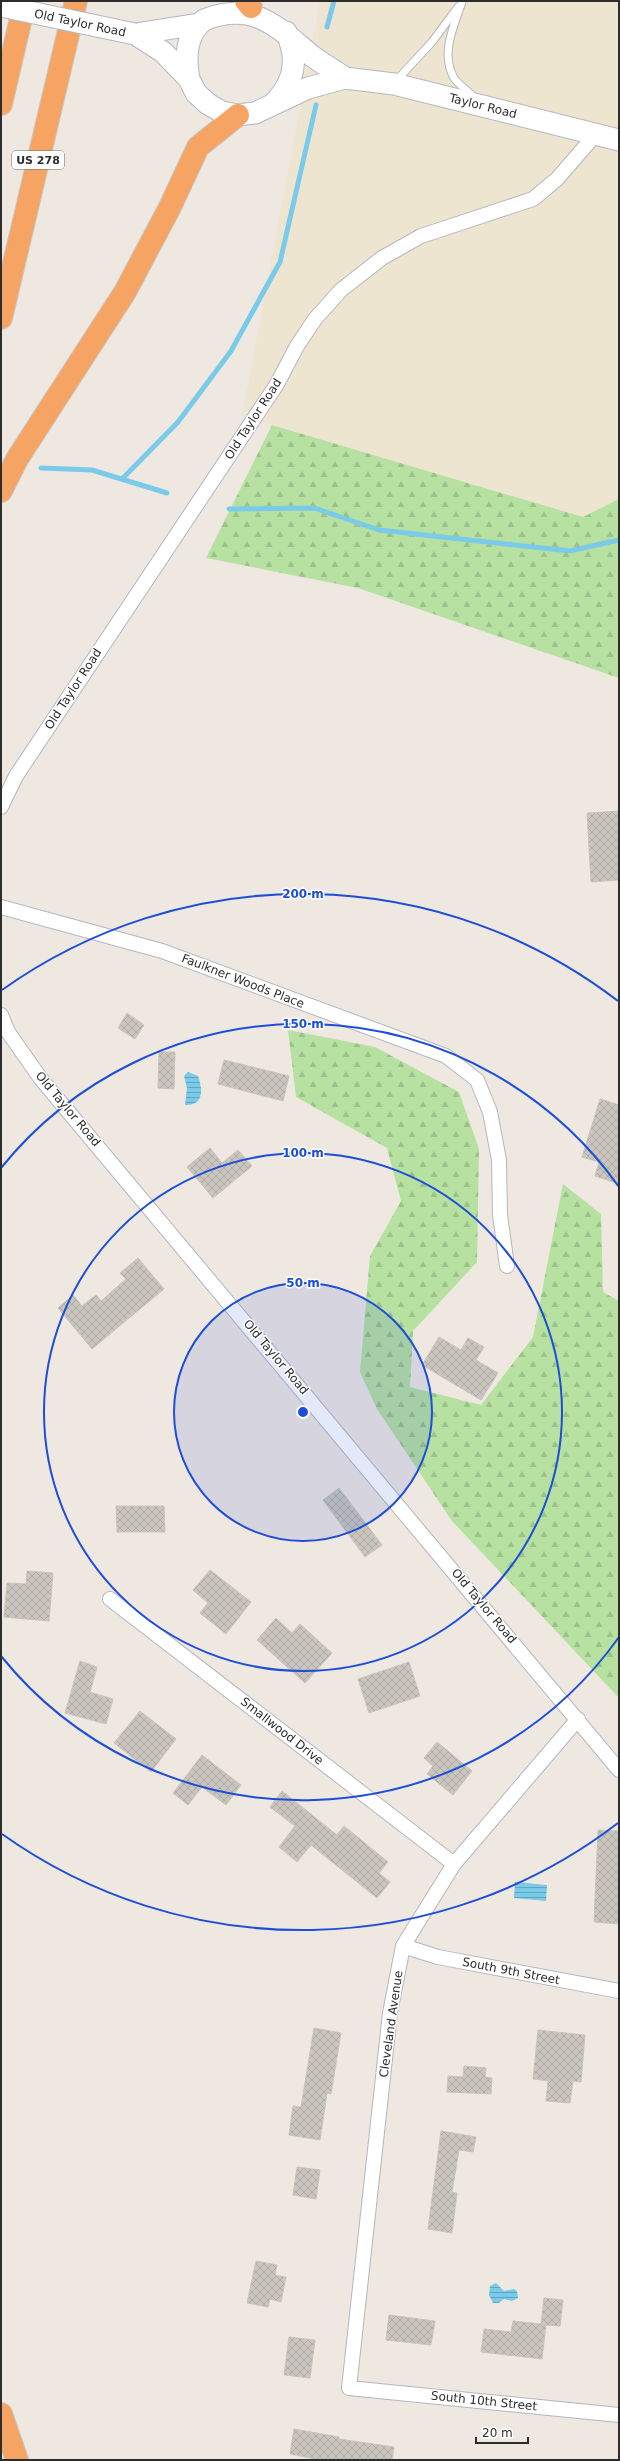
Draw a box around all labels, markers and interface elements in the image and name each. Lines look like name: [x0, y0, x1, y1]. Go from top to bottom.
street label: Old Taylor Road: [33, 6, 127, 40]
street label: Taylor Road: [447, 91, 518, 121]
road number: US 278: [12, 151, 64, 169]
street label: Old Taylor Road: [222, 376, 284, 462]
street label: Old Taylor Road: [42, 646, 104, 732]
text: 200 m: [282, 887, 324, 901]
street label: Faulkner Woods Place: [180, 951, 306, 1011]
text: 150 m: [282, 1017, 324, 1031]
street label: Old Taylor Road: [33, 1069, 103, 1149]
text: 100 m: [282, 1146, 324, 1160]
text: 50 m: [286, 1276, 320, 1290]
street label: Old Taylor Road: [241, 1317, 311, 1397]
centre of rings: [296, 1405, 310, 1419]
street label: Old Taylor Road: [449, 1566, 519, 1646]
street label: Smallwood Drive: [238, 1694, 326, 1768]
street label: South 9th Street: [461, 1955, 561, 1987]
street label: Cleveland Avenue: [377, 1970, 405, 2078]
street label: South 10th Street: [430, 2388, 538, 2414]
scale bar: [476, 2419, 528, 2445]
text: 20 m: [482, 2426, 513, 2440]

